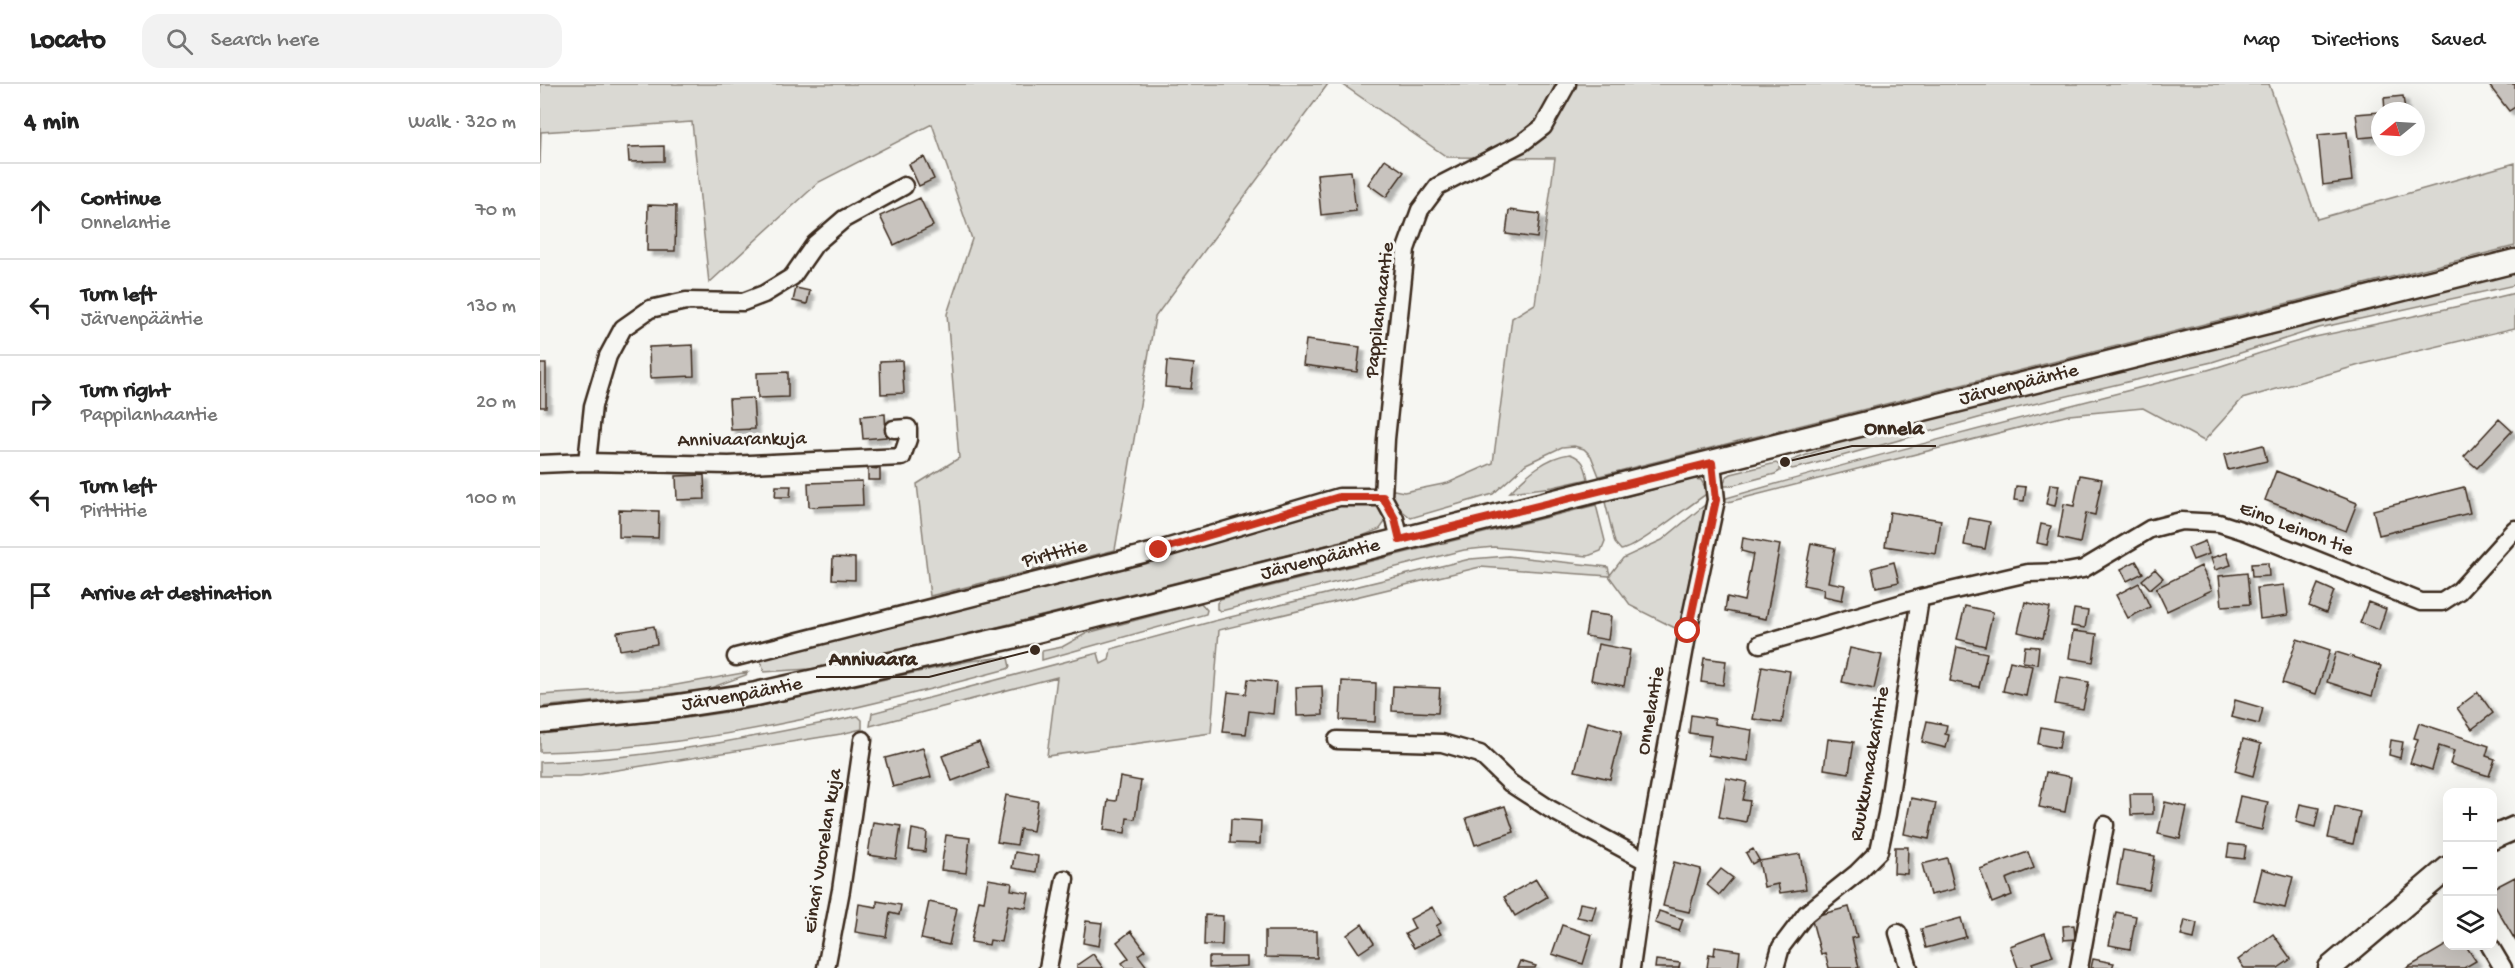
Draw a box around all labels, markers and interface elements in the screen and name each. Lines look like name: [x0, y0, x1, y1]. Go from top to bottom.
search box: [142, 14, 562, 68]
text: Locato: [30, 25, 106, 58]
icon: search: [163, 25, 196, 58]
text: Search here: [211, 28, 319, 54]
text: Map: [2243, 29, 2280, 54]
text: Directions: [2313, 29, 2398, 54]
text: Saved: [2431, 29, 2485, 54]
north arrow: [2371, 102, 2425, 156]
text: 4 min: [24, 108, 79, 139]
text: Walk · 320 m: [408, 112, 516, 135]
text: Continue: [81, 187, 161, 213]
icon: ahead: [24, 195, 57, 228]
text: 70 m: [475, 200, 516, 223]
text: Onnelantie: [81, 213, 170, 236]
street label: Pappilanhaantie: [1361, 240, 1401, 380]
text: Turn left: [81, 283, 155, 309]
icon: left: [24, 291, 57, 324]
text: 130 m: [467, 296, 516, 319]
text: Järvenpääntie: [81, 309, 203, 332]
street label: Järvenpääntie: [1957, 359, 2082, 411]
text: Turn right: [81, 379, 169, 405]
icon: right: [24, 387, 57, 420]
text: 20 m: [476, 392, 516, 415]
text: Pappilanhaantie: [81, 405, 217, 428]
callout: Onnela: [1852, 407, 1936, 446]
text: Onnela: [1864, 418, 1925, 443]
street label: Annivaarankuja: [677, 428, 808, 454]
text: Turn left: [81, 475, 155, 501]
icon: left: [24, 483, 57, 516]
text: 100 m: [466, 488, 516, 511]
street label: Eino Leinon tie: [2236, 498, 2357, 563]
text: Pirttitie: [81, 501, 147, 524]
street label: Järvenpääntie: [1259, 534, 1383, 586]
street label: Pirttitie: [1019, 536, 1090, 574]
route end: [1145, 536, 1171, 562]
icon: arrive: [24, 579, 57, 612]
text: Arrive at destination: [81, 582, 271, 608]
route start: [1674, 617, 1700, 643]
callout: Annivaara: [816, 638, 929, 677]
text: Annivaara: [828, 649, 919, 674]
street label: Onnelantie: [1633, 664, 1671, 757]
street label: Järvenpääntie: [680, 672, 805, 717]
street label: Ruukkumaakarintie: [1846, 684, 1896, 843]
street label: Einari Vuorelan kuja: [800, 766, 849, 935]
map controls: [2443, 788, 2497, 950]
button: +: [2443, 788, 2497, 842]
button: −: [2443, 842, 2497, 896]
button: layers: [2443, 896, 2497, 950]

